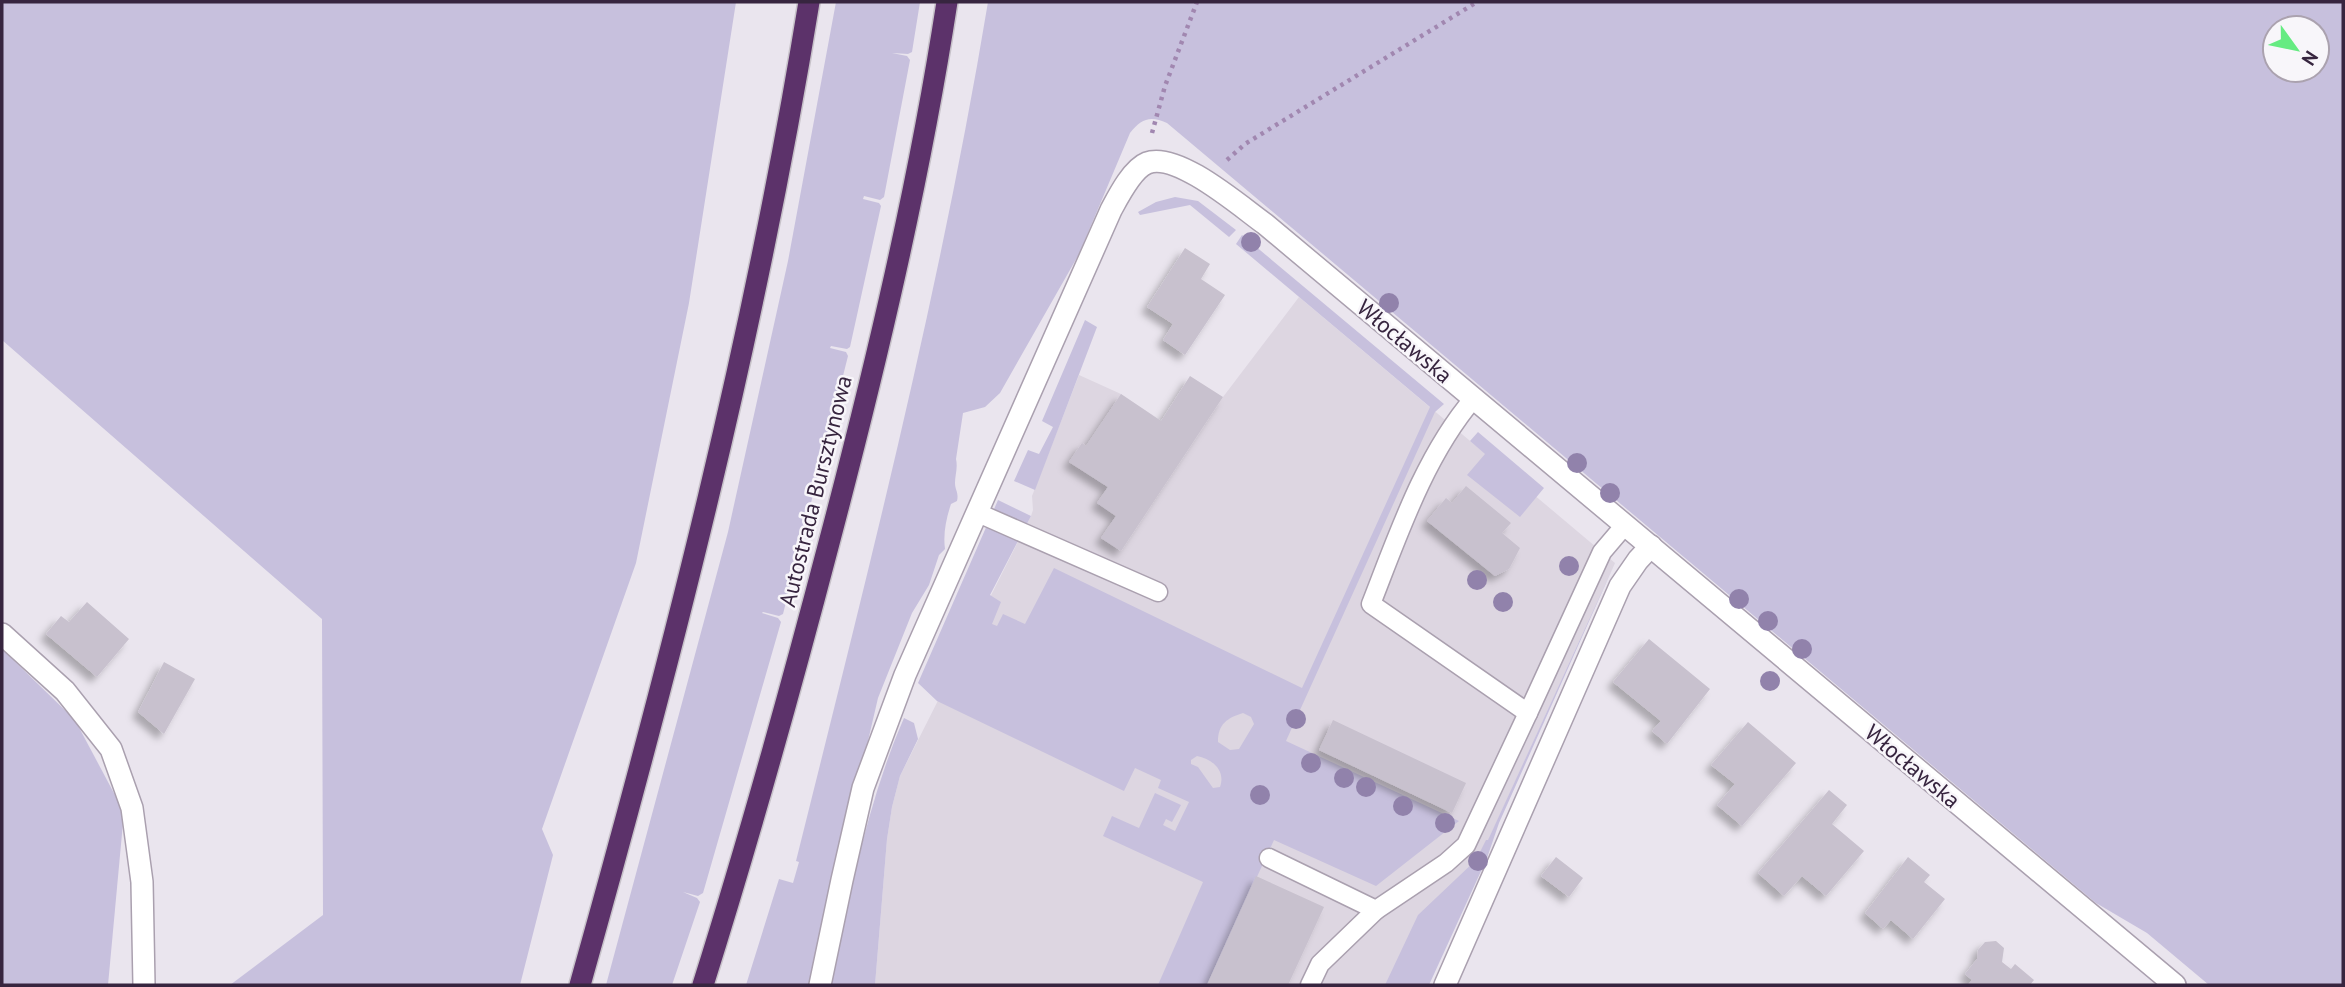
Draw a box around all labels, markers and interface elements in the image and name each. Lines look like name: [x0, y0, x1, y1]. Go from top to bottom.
north arrow: [2261, 14, 2331, 84]
text: N: [2297, 46, 2324, 70]
street label: Włocławska: [1351, 293, 1459, 389]
street label: Autostrada Bursztynowa: [772, 372, 858, 610]
street label: Włocławska: [1859, 718, 1967, 814]

